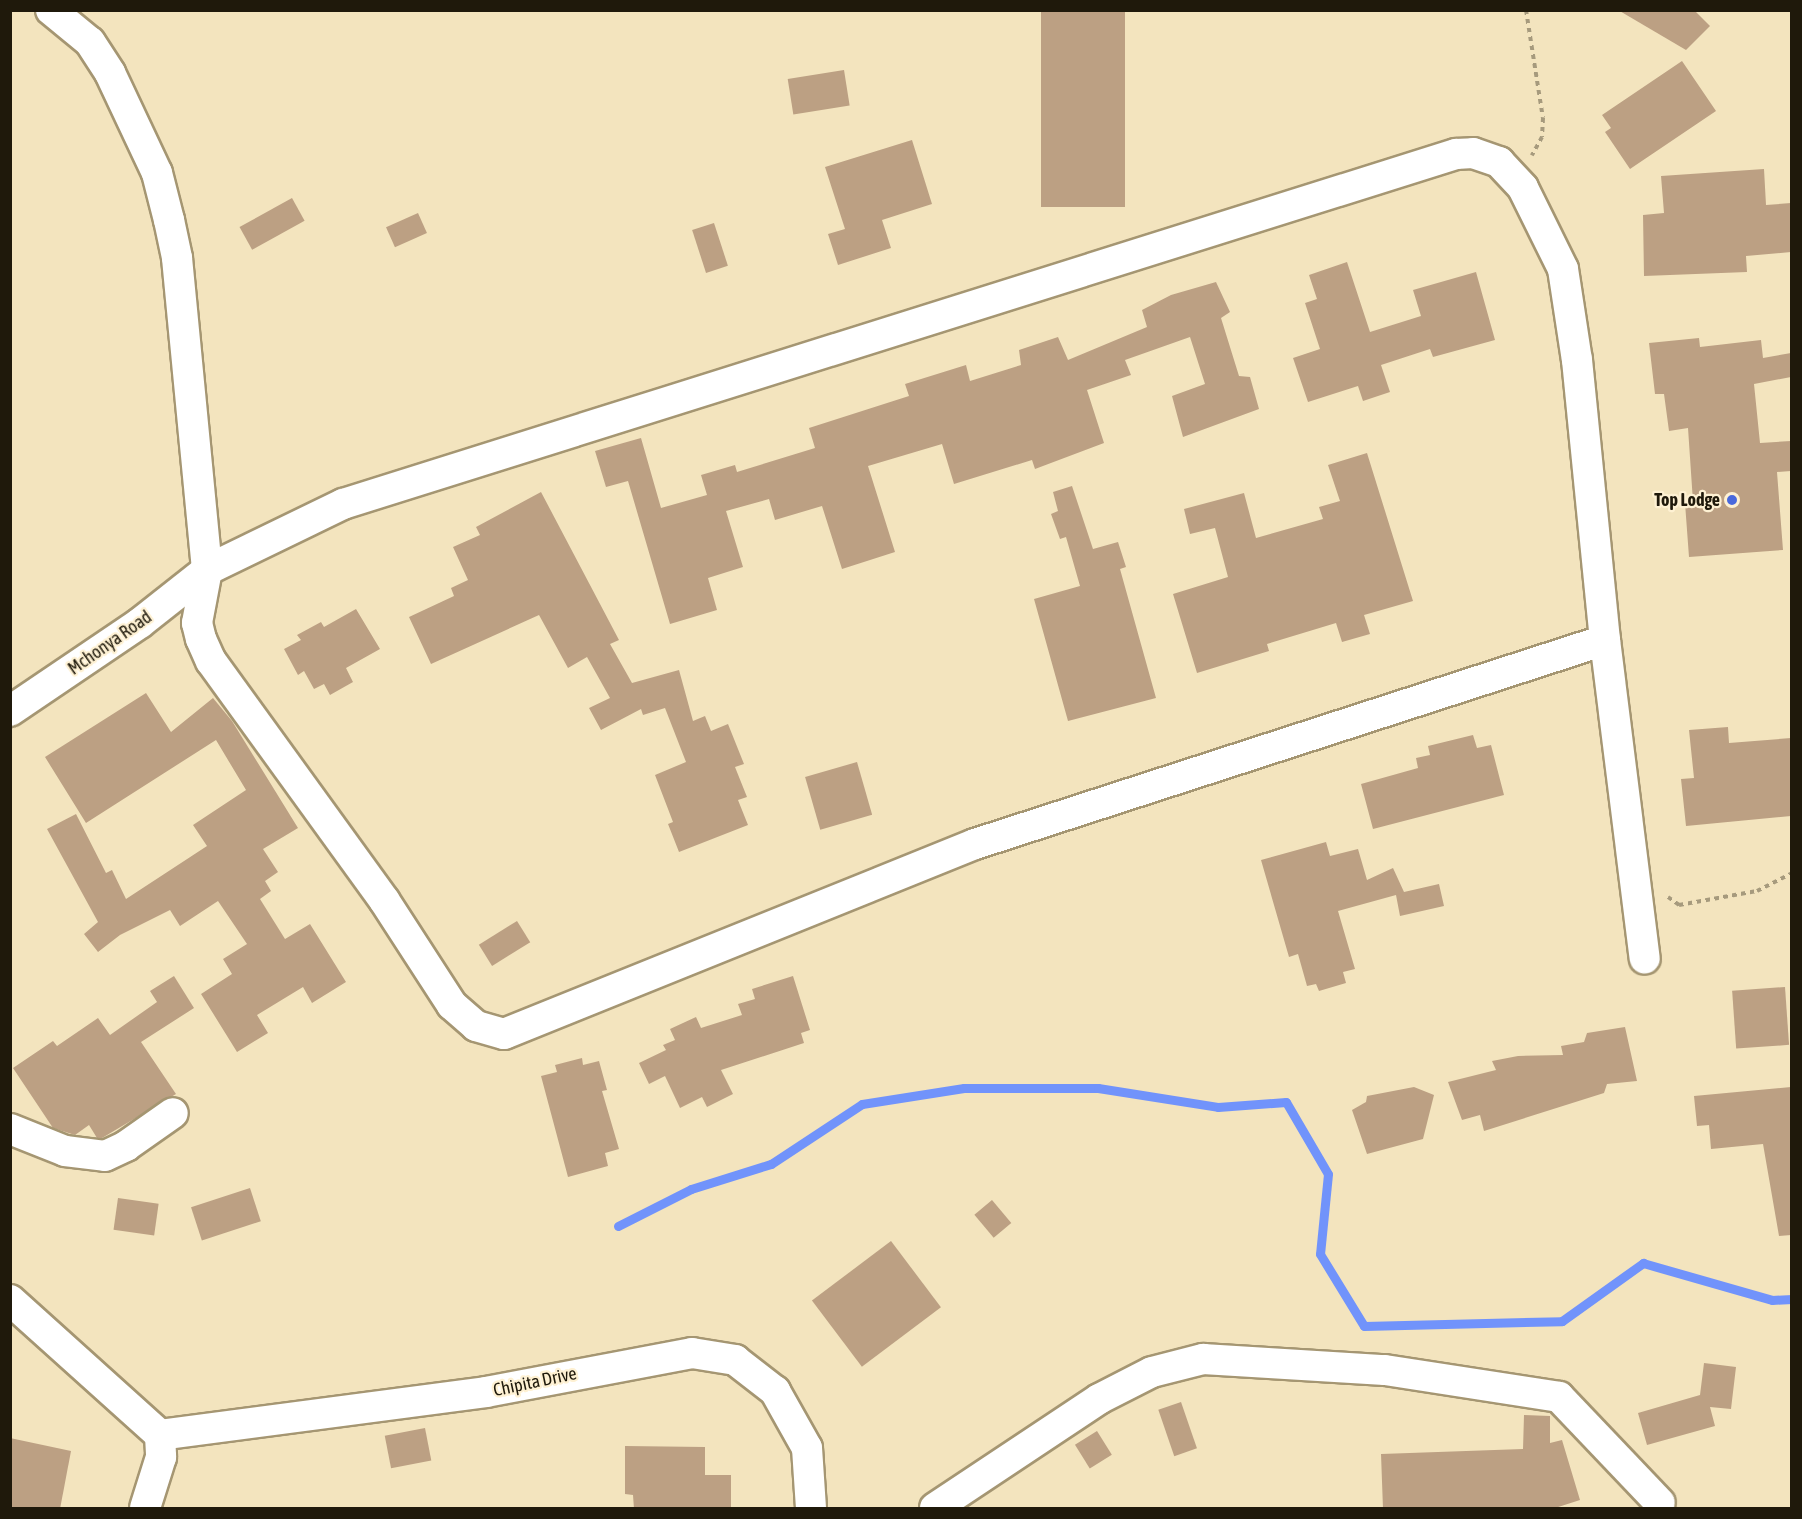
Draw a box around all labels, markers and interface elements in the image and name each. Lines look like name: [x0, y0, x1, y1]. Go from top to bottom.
place label: Top Lodge: [1654, 489, 1720, 511]
marker: Top Lodge: [1725, 493, 1739, 507]
street label: Mchonya Road: [64, 606, 156, 680]
street label: Chipita Drive: [491, 1363, 579, 1401]

